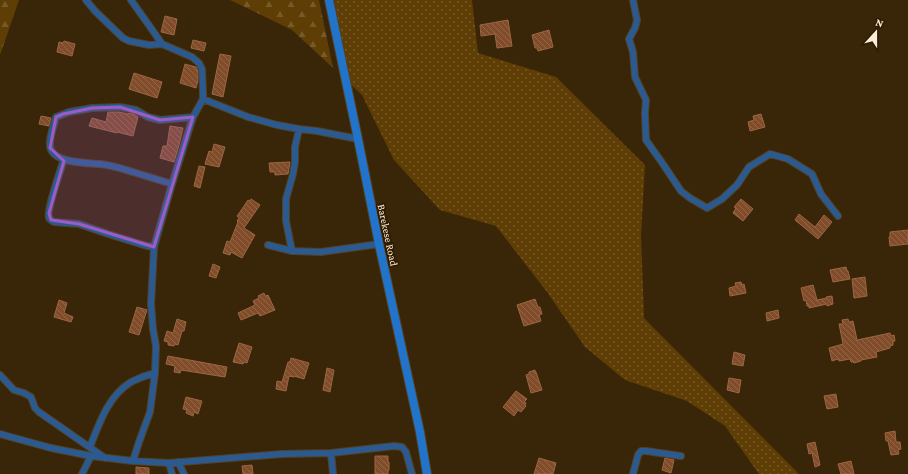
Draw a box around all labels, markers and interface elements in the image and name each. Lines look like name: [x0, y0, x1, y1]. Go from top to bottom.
north arrow: [856, 12, 896, 52]
text: N: [874, 16, 886, 30]
street label: Barekese Road: [376, 203, 400, 267]

